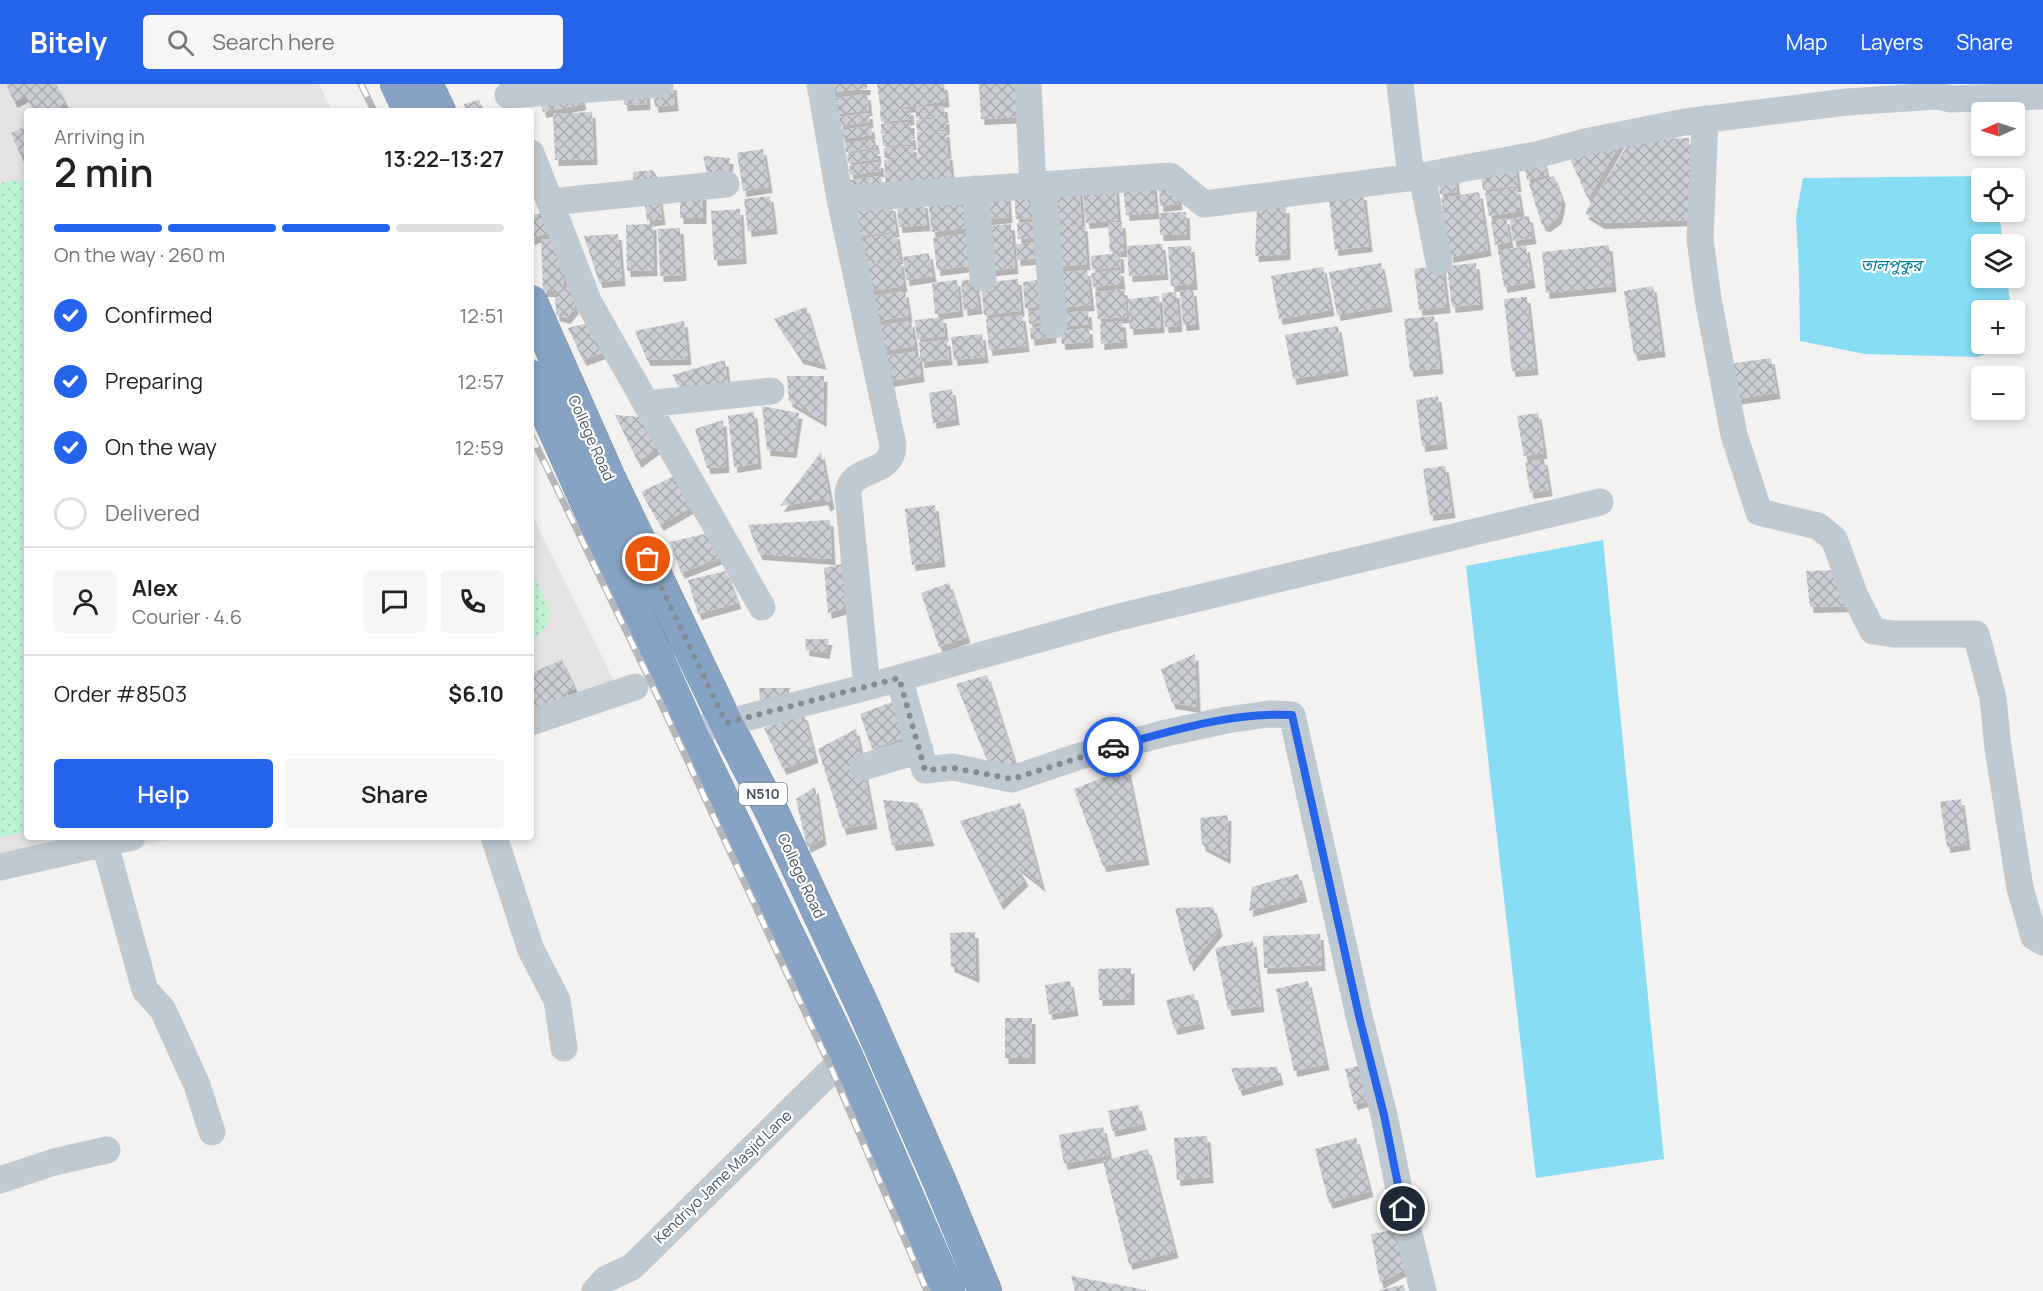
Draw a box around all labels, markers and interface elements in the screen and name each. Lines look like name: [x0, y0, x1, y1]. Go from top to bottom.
search box: [143, 15, 563, 69]
text: Bitely: [30, 23, 107, 61]
icon: search: [164, 26, 197, 59]
text: Search here: [212, 27, 335, 57]
text: Map: [1786, 28, 1827, 56]
text: Layers: [1860, 28, 1923, 56]
text: Share: [1956, 28, 2013, 56]
north arrow: [1971, 102, 2025, 156]
map controls: [1971, 102, 2025, 420]
text: Arriving in: [54, 123, 145, 150]
text: 13:22–13:27: [384, 144, 504, 174]
text: 2 min: [54, 145, 153, 199]
button: locate: [1971, 168, 2025, 222]
button: layers: [1971, 234, 2025, 288]
text: On the way · 260 m: [54, 241, 225, 268]
water label: তালপুকুর: [1860, 254, 1925, 276]
icon: check: [54, 299, 87, 332]
text: Confirmed: [105, 300, 213, 330]
button: +: [1971, 300, 2025, 354]
text: 12:51: [459, 302, 504, 329]
icon: check: [54, 365, 87, 398]
text: Preparing: [105, 366, 203, 396]
button: −: [1971, 366, 2025, 420]
text: 12:57: [457, 368, 504, 395]
street label: College Road: [563, 392, 620, 484]
icon: check: [54, 431, 87, 464]
text: On the way: [105, 432, 217, 462]
text: 12:59: [455, 434, 504, 461]
text: Delivered: [105, 498, 200, 528]
pin: [622, 533, 673, 584]
icon: bag: [631, 542, 664, 575]
button: person: [54, 570, 117, 633]
button: chat: [363, 570, 426, 633]
button: phone: [441, 570, 504, 633]
text: Alex: [132, 573, 178, 603]
text: Courier · 4.6: [132, 603, 242, 630]
text: Order #8503: [54, 679, 187, 709]
text: $6.10: [448, 679, 504, 709]
courier: [1083, 717, 1143, 777]
icon: car: [1097, 731, 1130, 764]
button: Help: [54, 759, 273, 828]
button: Share: [285, 759, 504, 828]
road number: N510: [739, 783, 787, 805]
street label: College Road: [773, 830, 830, 922]
street label: Kendriyo Jame Masjid Lane: [649, 1105, 796, 1248]
pin: [1377, 1183, 1428, 1234]
icon: home: [1386, 1192, 1419, 1225]

